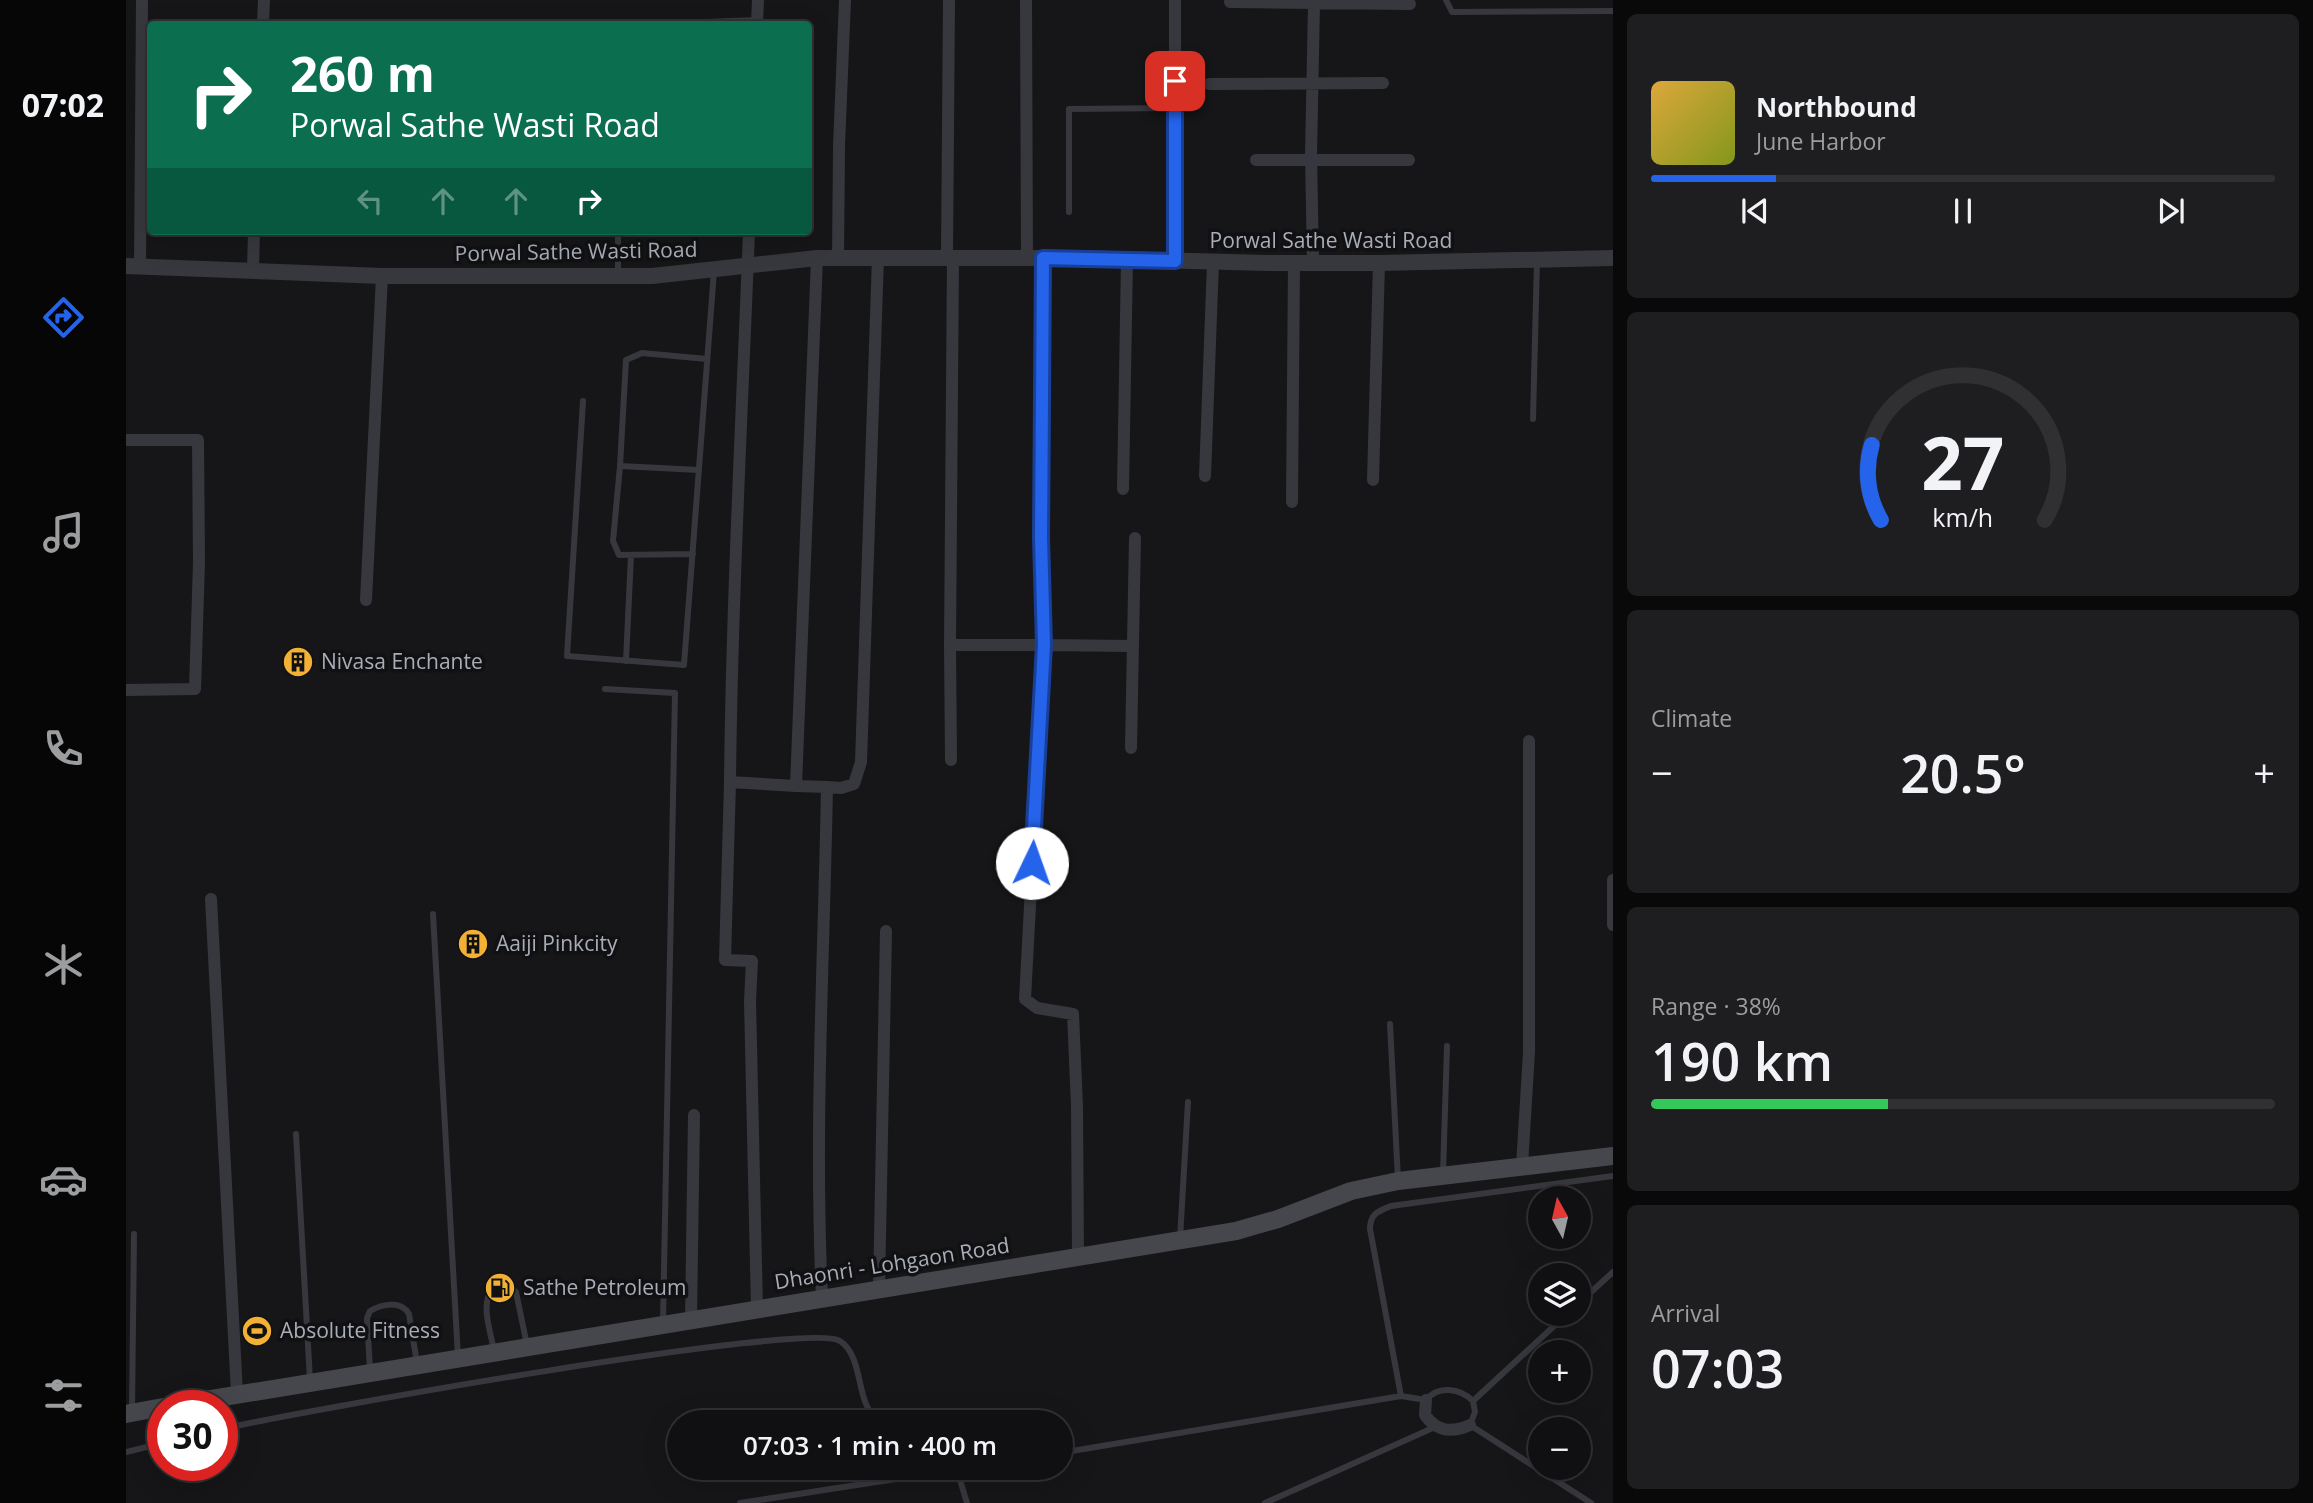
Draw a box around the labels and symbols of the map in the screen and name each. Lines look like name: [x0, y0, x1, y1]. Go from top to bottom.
pin: [1145, 51, 1205, 111]
street label: Porwal Sathe Wasti Road: [1210, 226, 1452, 254]
street label: Porwal Sathe Wasti Road: [454, 235, 698, 267]
building icon: Nivasa Enchante: [281, 645, 315, 679]
place label: Nivasa Enchante: [321, 647, 483, 675]
position arrow: [995, 826, 1069, 900]
building icon: Aaiji Pinkcity: [456, 927, 490, 961]
place label: Aaiji Pinkcity: [496, 929, 618, 957]
north arrow: [1528, 1186, 1591, 1250]
street label: Dhaonri - Lohgaon Road: [772, 1231, 1011, 1295]
fuel station icon: Sathe Petroleum: [483, 1271, 517, 1305]
place label: Sathe Petroleum: [523, 1273, 686, 1301]
sports icon: Absolute Fitness: [240, 1314, 274, 1348]
place label: Absolute Fitness: [280, 1316, 440, 1344]
speed limit sign: 30: [147, 1390, 238, 1481]

